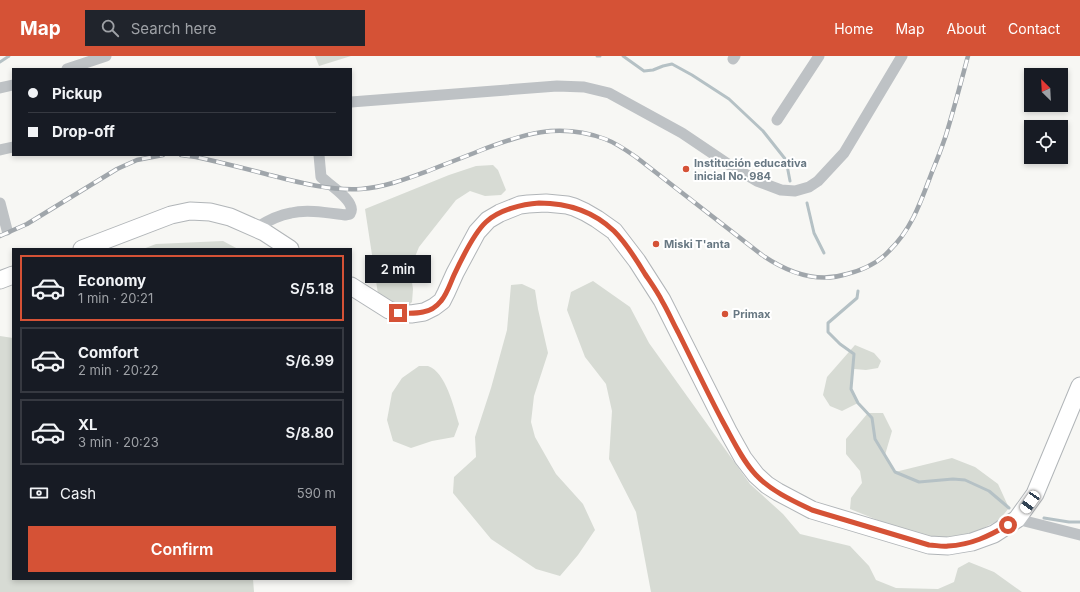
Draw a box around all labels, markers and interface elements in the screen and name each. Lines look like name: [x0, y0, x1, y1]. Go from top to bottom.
search box: [85, 10, 365, 46]
text: Map: [20, 17, 61, 40]
icon: search: [99, 17, 121, 39]
text: Search here: [131, 19, 216, 38]
text: Home: [834, 20, 873, 37]
text: Map: [895, 20, 925, 37]
text: About: [947, 20, 986, 37]
text: Contact: [1008, 20, 1060, 37]
north arrow: [1024, 68, 1068, 112]
map controls: [1024, 68, 1068, 164]
text: Pickup: [52, 84, 102, 103]
button: locate: [1024, 120, 1068, 164]
text: Drop-off: [52, 122, 115, 141]
place label: Institución educativa inicial No. 984: [694, 156, 807, 183]
marker: Institución educativa inicial No. 984: [681, 164, 691, 174]
place label: Miski T'anta: [664, 237, 730, 251]
marker: Miski T'anta: [651, 239, 661, 249]
callout: 2 min: [365, 255, 431, 283]
text: 2 min: [381, 261, 415, 277]
icon: car: [30, 270, 66, 306]
text: Economy: [78, 271, 146, 290]
text: S/5.18: [290, 279, 334, 298]
text: 1 min · 20:21: [78, 290, 153, 306]
route end: [389, 304, 407, 322]
place label: Primax: [733, 307, 771, 321]
marker: Primax: [720, 309, 730, 319]
icon: car: [30, 342, 66, 378]
text: Comfort: [78, 343, 139, 362]
text: S/6.99: [286, 351, 334, 370]
text: 2 min · 20:22: [78, 362, 159, 378]
icon: car: [30, 414, 66, 450]
text: XL: [78, 415, 98, 434]
text: S/8.80: [285, 423, 334, 442]
text: 3 min · 20:23: [78, 434, 159, 450]
icon: cash: [28, 482, 50, 504]
text: Cash: [60, 484, 96, 503]
text: 590 m: [297, 485, 336, 501]
car: [1018, 489, 1042, 515]
route start: [999, 516, 1017, 534]
button: Confirm: [28, 526, 336, 572]

